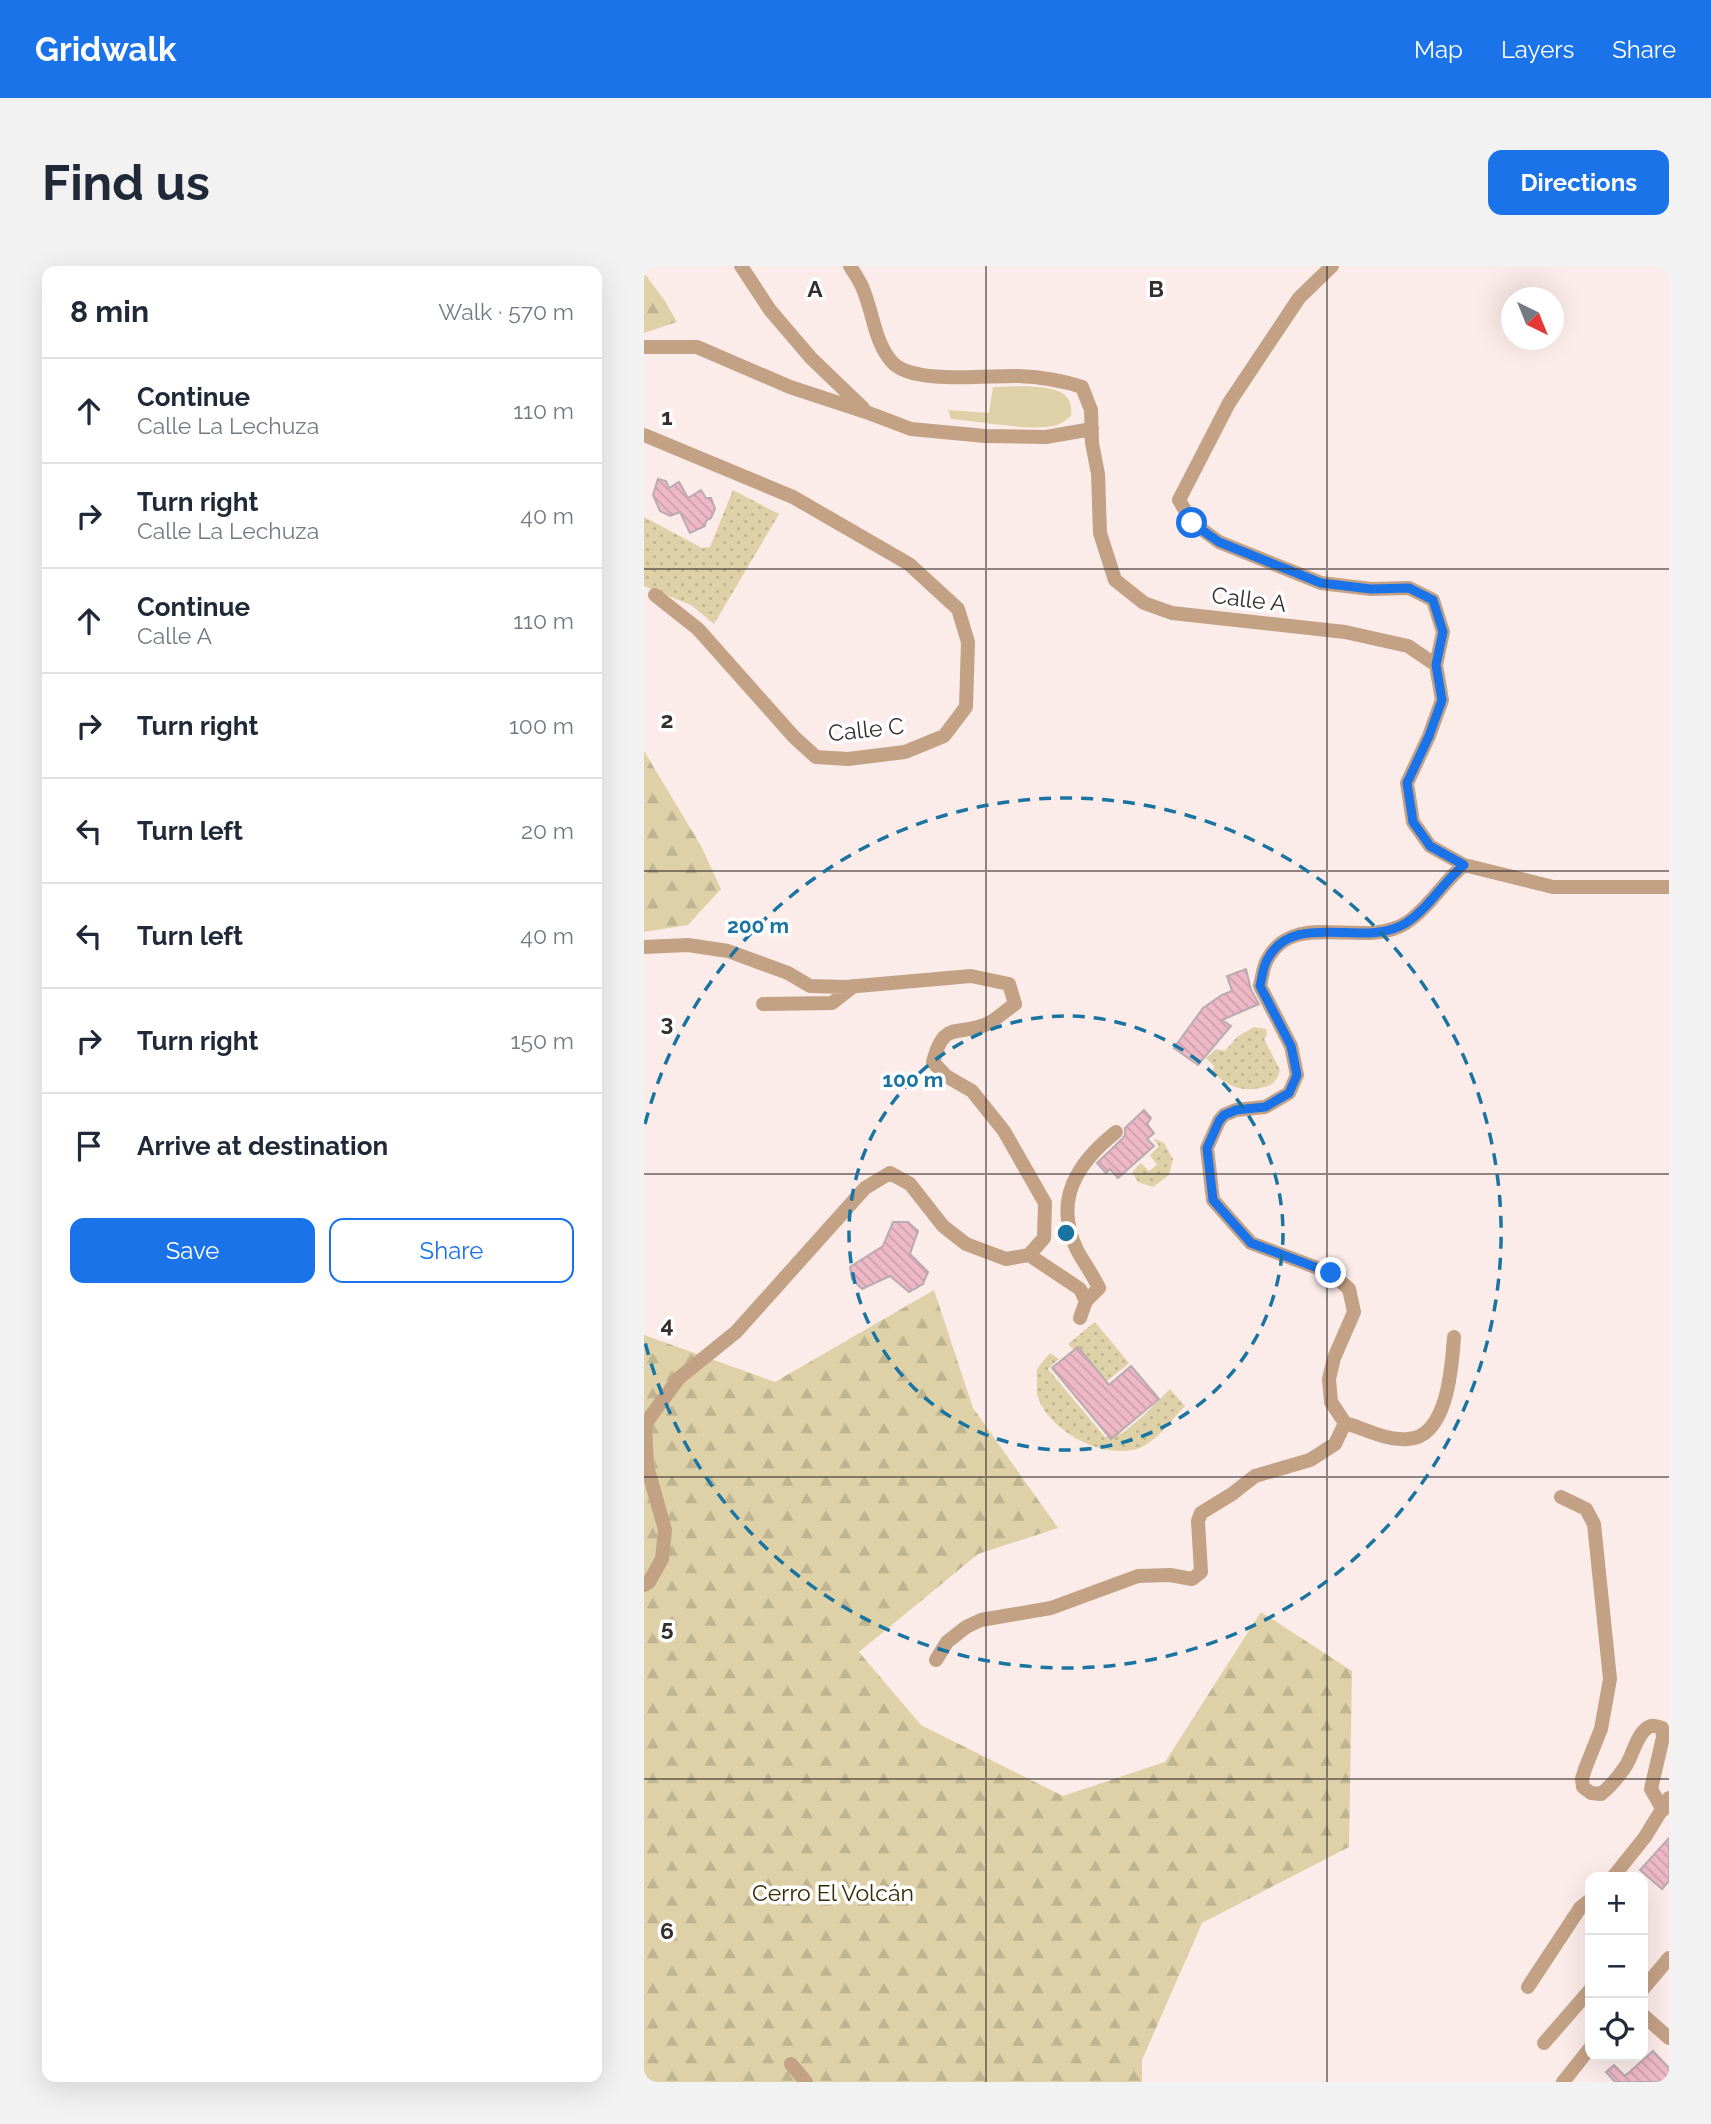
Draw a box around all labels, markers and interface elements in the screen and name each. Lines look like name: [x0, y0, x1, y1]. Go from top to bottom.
text: Gridwalk: [35, 30, 176, 69]
text: Map: [1414, 35, 1463, 64]
text: Layers: [1501, 35, 1574, 64]
text: Share: [1612, 35, 1676, 64]
button: Directions: [1488, 150, 1669, 215]
text: Find us: [42, 154, 210, 211]
text: A: [807, 275, 823, 302]
text: B: [1148, 275, 1164, 302]
north arrow: [1501, 287, 1564, 350]
text: 8 min: [70, 294, 149, 329]
text: Walk · 570 m: [438, 298, 574, 325]
text: Continue: [137, 382, 250, 412]
icon: ahead: [70, 392, 108, 430]
text: 110 m: [513, 397, 574, 424]
text: 1: [661, 403, 673, 430]
text: Calle La Lechuza: [137, 412, 319, 439]
text: Turn right: [137, 487, 258, 517]
icon: right: [70, 497, 108, 535]
text: 40 m: [520, 502, 574, 529]
route start: [1176, 507, 1207, 538]
text: Calle La Lechuza: [137, 517, 319, 544]
street label: Calle A: [1210, 581, 1288, 617]
text: Continue: [137, 592, 250, 622]
icon: ahead: [70, 602, 108, 640]
text: 110 m: [513, 607, 574, 634]
text: Calle A: [137, 622, 212, 649]
text: 2: [661, 706, 673, 733]
icon: right: [70, 707, 108, 745]
text: Turn right: [137, 711, 258, 741]
text: 100 m: [509, 712, 574, 739]
street label: Calle C: [827, 712, 905, 746]
icon: left: [70, 812, 108, 850]
text: Turn left: [137, 816, 243, 846]
text: 20 m: [521, 817, 574, 844]
text: 200 m: [727, 913, 789, 938]
icon: left: [70, 917, 108, 955]
text: Turn left: [137, 921, 243, 951]
text: 40 m: [520, 922, 574, 949]
text: 3: [661, 1009, 673, 1036]
icon: right: [70, 1022, 108, 1060]
text: Turn right: [137, 1026, 258, 1056]
text: 150 m: [511, 1027, 574, 1054]
text: 100 m: [883, 1067, 943, 1092]
icon: arrive: [70, 1127, 108, 1165]
text: Arrive at destination: [137, 1131, 388, 1161]
button: Save: [70, 1218, 315, 1283]
button: Share: [329, 1218, 574, 1283]
centre of rings: [1054, 1221, 1078, 1245]
route end: [1315, 1257, 1346, 1288]
text: 4: [660, 1311, 674, 1338]
text: 5: [661, 1614, 674, 1641]
map controls: [1585, 1872, 1648, 2061]
button: +: [1585, 1872, 1648, 1935]
park label: Cerro El Volcán: [752, 1879, 914, 1906]
text: 6: [660, 1917, 674, 1944]
button: −: [1585, 1935, 1648, 1998]
button: locate: [1585, 1998, 1648, 2061]

